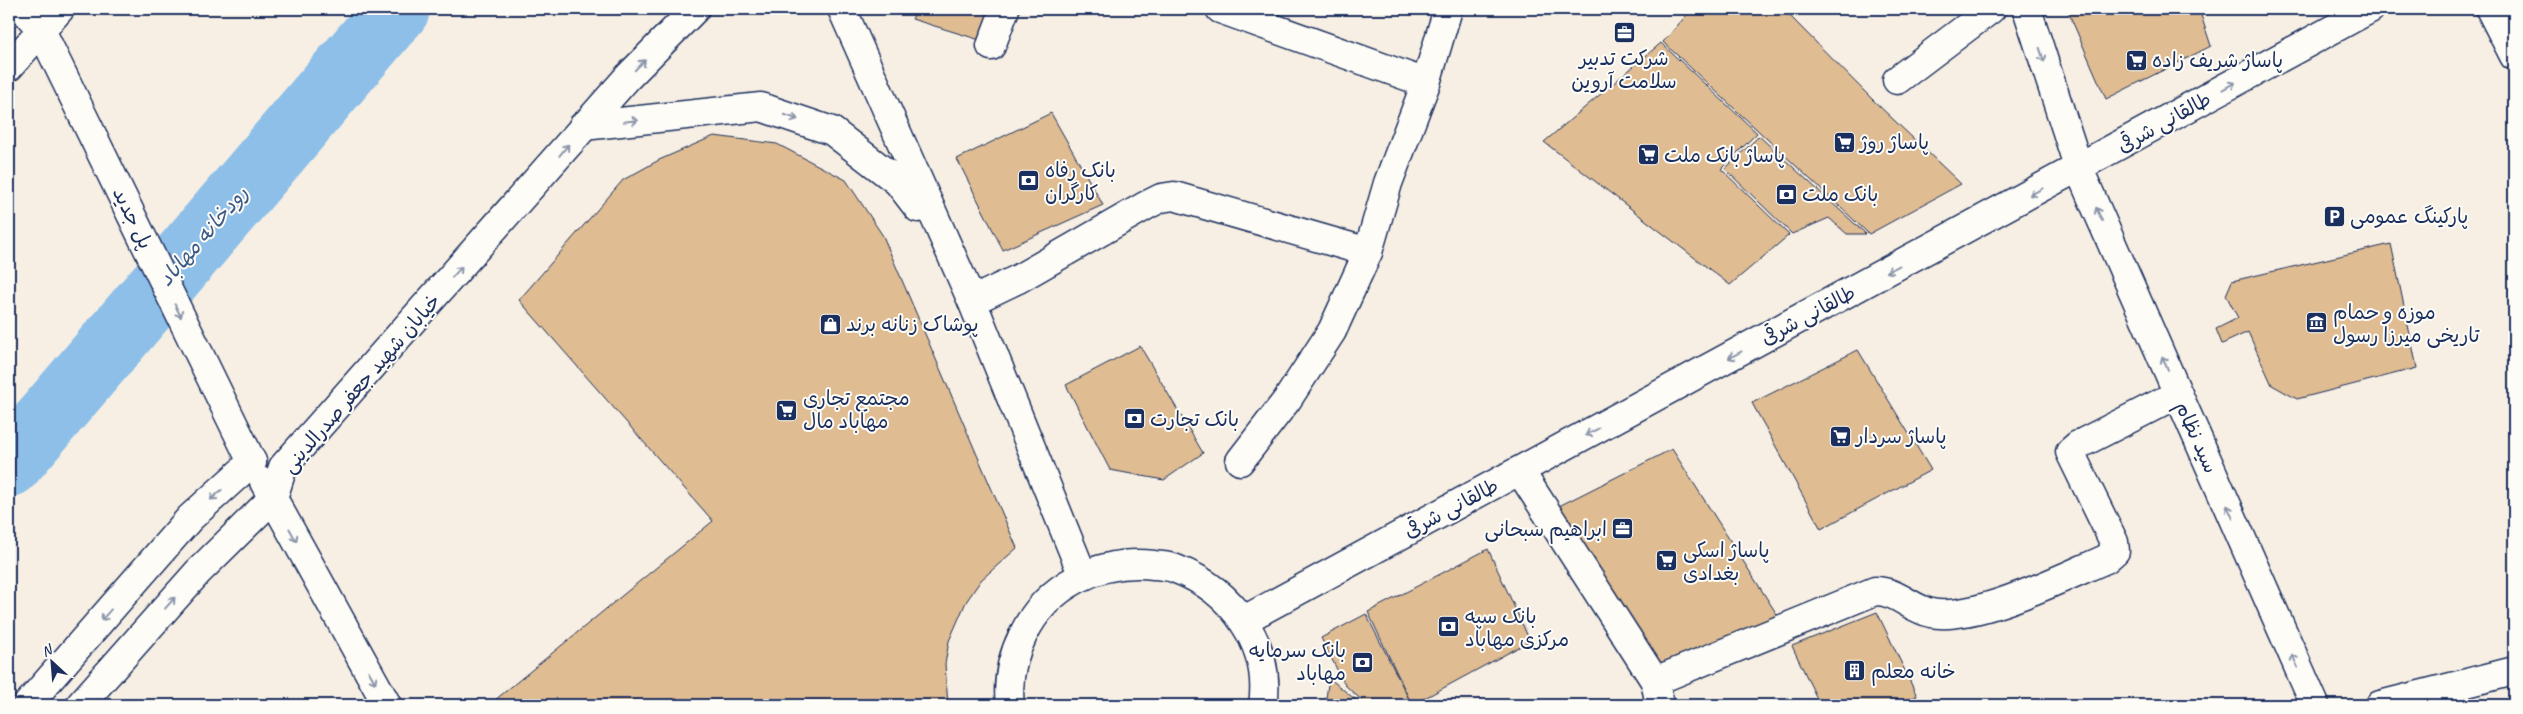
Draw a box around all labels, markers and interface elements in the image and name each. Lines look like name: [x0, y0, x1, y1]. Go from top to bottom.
office icon: شرکت تدبیر سلامت آروین: [1612, 20, 1636, 44]
place label: شرکت تدبیر سلامت آروین: [1571, 46, 1677, 94]
one-way arrow: [2038, 47, 2047, 62]
supermarket icon: پاساژ شریف زاده: [2124, 48, 2148, 72]
place label: پاساژ شریف زاده: [2152, 48, 2283, 73]
one-way arrow: [633, 59, 645, 71]
one-way arrow: [2221, 81, 2236, 90]
street label: طالقانی شرقی: [2112, 86, 2216, 158]
one-way arrow: [783, 113, 799, 122]
one-way arrow: [623, 116, 639, 126]
supermarket icon: پاساژ روژ: [1832, 130, 1856, 154]
place label: پاساژ روژ: [1858, 130, 1929, 155]
one-way arrow: [558, 143, 569, 156]
supermarket icon: پاساژ بانک ملت: [1636, 143, 1660, 167]
place label: پاساژ بانک ملت: [1664, 143, 1785, 168]
place label: بانک رفاه کارگران: [1045, 158, 1116, 206]
bank icon: بانک رفاه کارگران: [1017, 169, 1041, 193]
water label: رودخانه مهاباد: [152, 181, 254, 291]
bank icon: بانک ملت: [1774, 182, 1798, 206]
place label: بانک ملت: [1802, 182, 1878, 207]
street label: پل جدید: [107, 183, 158, 253]
one-way arrow: [2029, 188, 2044, 197]
parking icon: پارکینگ عمومی: [2322, 204, 2346, 228]
place label: پارکینگ عمومی: [2350, 204, 2468, 229]
one-way arrow: [2094, 207, 2104, 222]
one-way arrow: [451, 265, 463, 278]
one-way arrow: [1886, 265, 1901, 274]
street label: طالقانی شرقی: [1756, 279, 1860, 351]
street label: خیابان شهید جعفر صدرالدینی: [277, 289, 446, 478]
place label: موزه و حمام تاریخی میرزا رسول: [2333, 300, 2480, 348]
one-way arrow: [174, 303, 184, 318]
museum icon: موزه و حمام تاریخی میرزا رسول: [2305, 311, 2329, 335]
shop icon: پوشاک زنانه برند: [818, 312, 842, 336]
place label: پوشاک زنانه برند: [846, 312, 978, 337]
one-way arrow: [1728, 350, 1742, 360]
one-way arrow: [2159, 356, 2169, 371]
place label: مجتمع تجاری مهاباد مال: [803, 386, 910, 434]
street label: سید نظام: [2168, 397, 2223, 478]
supermarket icon: مجتمع تجاری مهاباد مال: [775, 398, 799, 422]
bank icon: بانک تجارت: [1122, 407, 1146, 431]
place label: بانک تجارت: [1150, 407, 1239, 432]
supermarket icon: پاساژ سردار: [1828, 424, 1852, 448]
place label: پاساژ سردار: [1854, 424, 1947, 449]
one-way arrow: [1584, 427, 1599, 437]
street label: طالقانی شرقی: [1399, 472, 1503, 544]
one-way arrow: [209, 489, 222, 501]
one-way arrow: [2225, 505, 2235, 520]
place label: ابراهیم سبحانی: [1485, 517, 1607, 544]
office icon: ابراهیم سبحانی: [1611, 517, 1635, 541]
one-way arrow: [289, 527, 299, 541]
place label: پاساژ اسکی بغدادی: [1683, 538, 1769, 586]
supermarket icon: پاساژ اسکی بغدادی: [1655, 549, 1679, 573]
one-way arrow: [165, 597, 176, 610]
place label: بانک سپه مرکزی مهاباد: [1465, 604, 1569, 652]
one-way arrow: [101, 608, 112, 621]
bank icon: بانک سپه مرکزی مهاباد: [1437, 615, 1461, 639]
north arrow: [28, 636, 78, 686]
place label: بانک سرمایه مهاباد: [1249, 638, 1346, 686]
text: N: [39, 640, 56, 660]
bank icon: بانک سرمایه مهاباد: [1350, 650, 1374, 674]
one-way arrow: [2290, 654, 2300, 669]
building icon: خانه معلم: [1843, 659, 1867, 683]
place label: خانه معلم: [1871, 659, 1956, 686]
one-way arrow: [367, 669, 377, 684]

